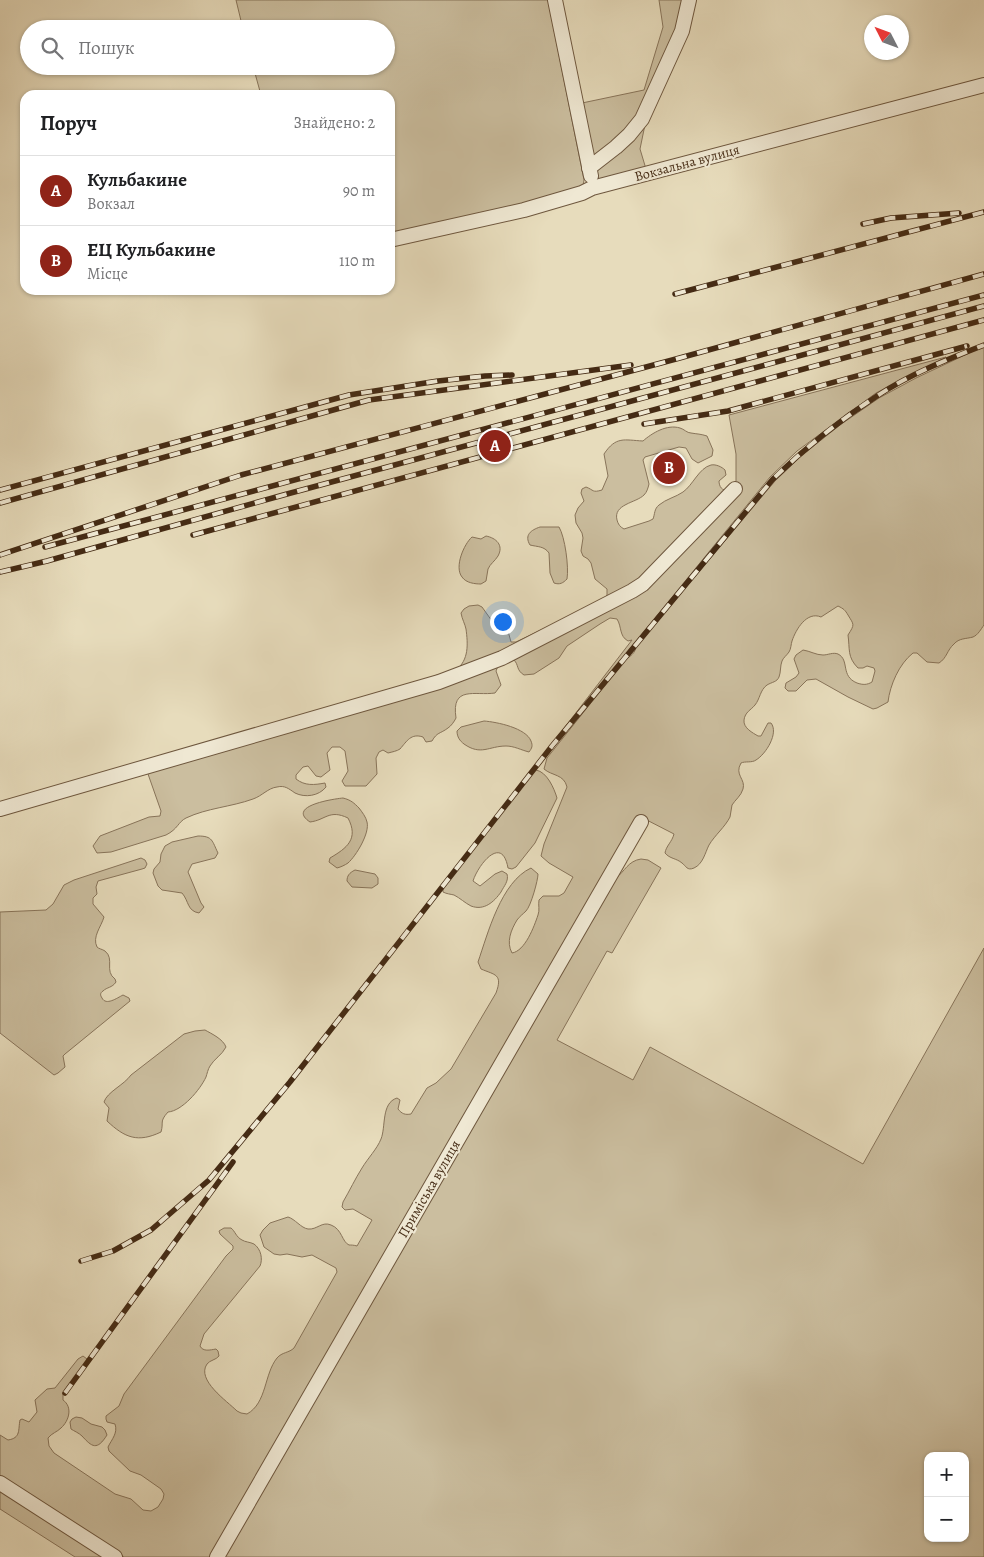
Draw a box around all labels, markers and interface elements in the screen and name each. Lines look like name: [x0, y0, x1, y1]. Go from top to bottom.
north arrow: [864, 15, 909, 60]
search box: [20, 20, 395, 75]
icon: search: [38, 34, 66, 62]
text: Пошук: [78, 35, 135, 61]
text: Поруч: [40, 109, 97, 137]
text: Знайдено: 2: [294, 112, 375, 134]
street label: Вокзальна вулиця: [632, 140, 742, 186]
text: Кульбакине: [87, 167, 187, 193]
text: A: [51, 180, 61, 202]
text: 90 m: [343, 180, 375, 202]
text: Вокзал: [87, 193, 135, 215]
text: ЕЦ Кульбакине: [87, 237, 216, 263]
text: B: [51, 250, 61, 272]
text: 110 m: [339, 250, 375, 272]
text: Місце: [87, 263, 128, 285]
pin: A: [479, 427, 511, 465]
pin: B: [653, 449, 685, 487]
your location: [490, 609, 516, 635]
street label: Приміська вулиця: [393, 1136, 465, 1241]
map controls: [924, 1452, 969, 1542]
button: +: [924, 1452, 969, 1497]
button: −: [924, 1497, 969, 1542]

